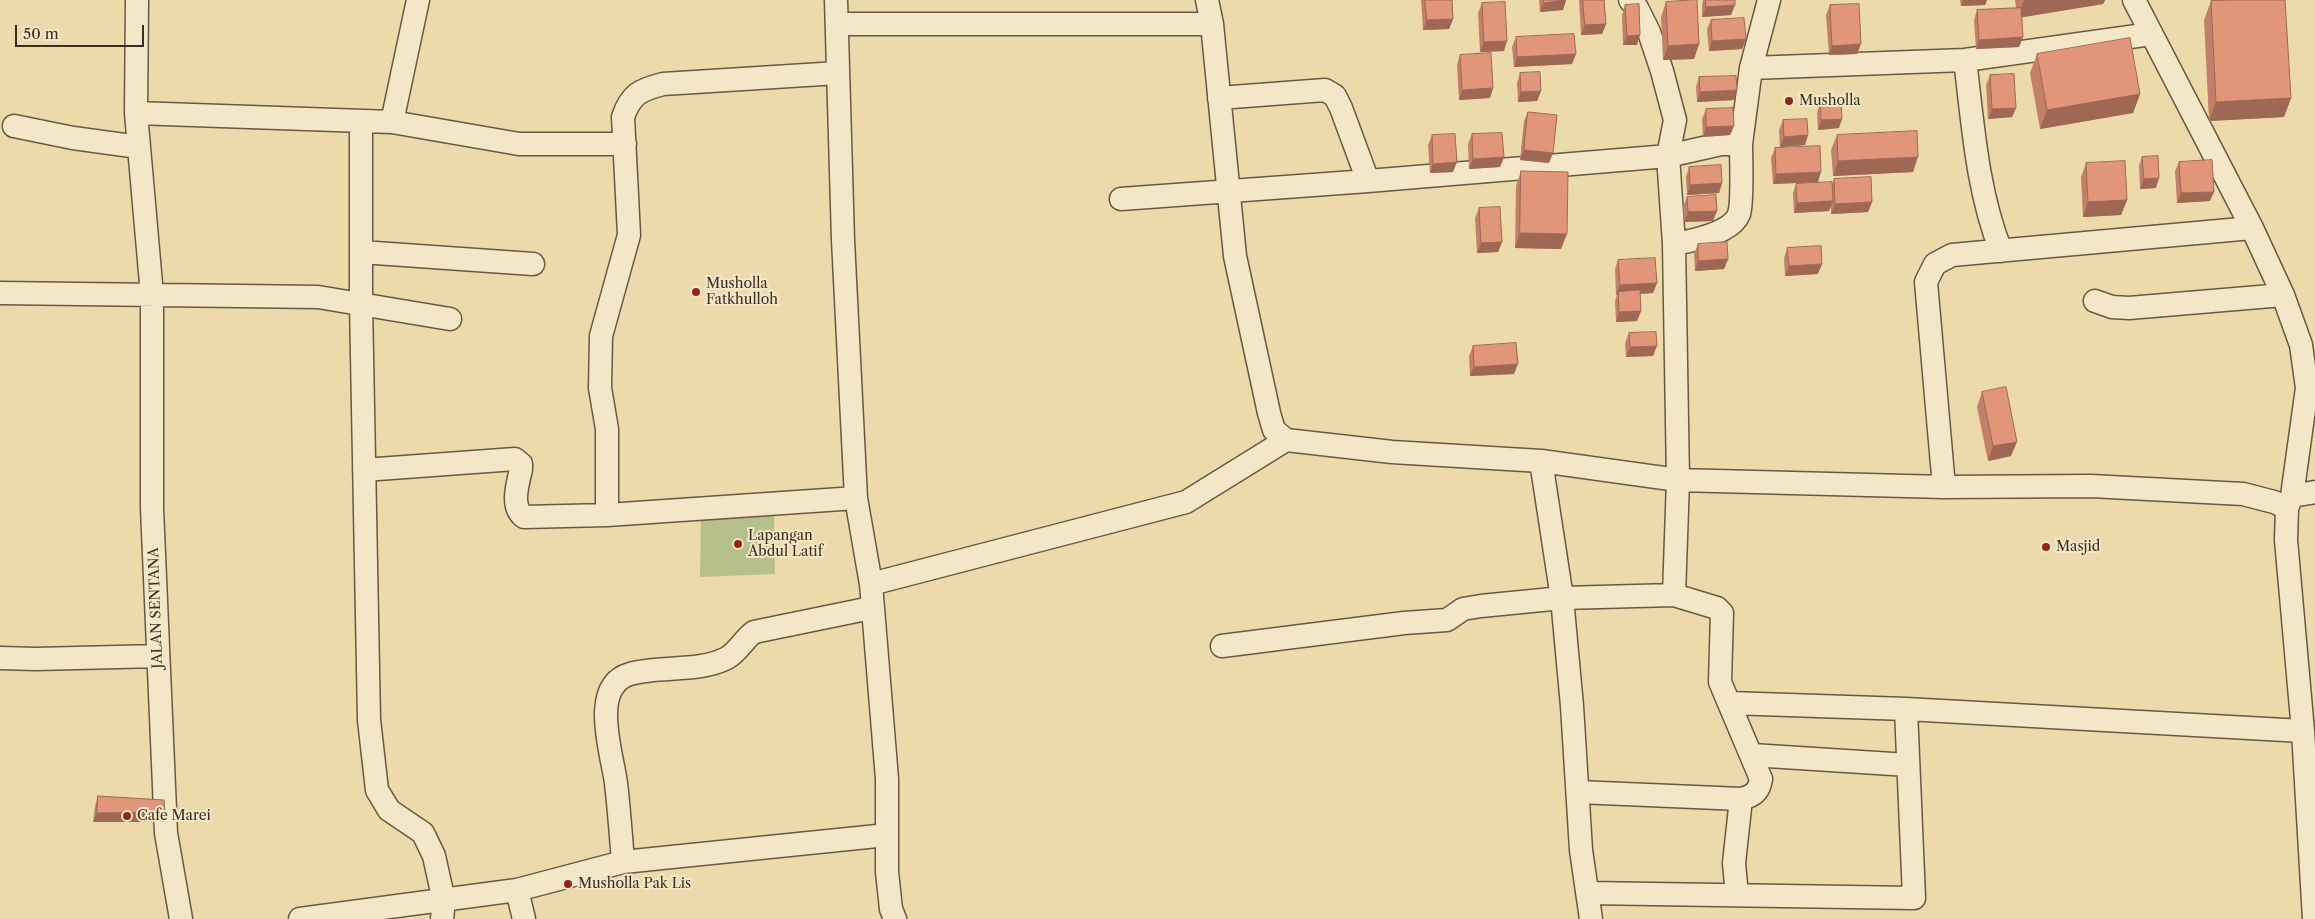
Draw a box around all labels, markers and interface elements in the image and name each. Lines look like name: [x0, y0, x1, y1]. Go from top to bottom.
scale bar: [18, 15, 146, 47]
text: 50 m: [23, 24, 59, 43]
place label: Musholla: [1799, 93, 1861, 109]
marker: Musholla: [1783, 95, 1795, 107]
place label: Musholla Fatkhulloh: [706, 276, 778, 308]
marker: Musholla Fatkhulloh: [690, 286, 702, 298]
place label: Lapangan Abdul Latif: [748, 528, 823, 560]
marker: Lapangan Abdul Latif: [732, 538, 744, 550]
place label: Masjid: [2056, 539, 2100, 555]
marker: Masjid: [2040, 541, 2052, 553]
street label: JALAN SENTANA: [145, 547, 167, 669]
place label: Cafe Marei: [137, 808, 211, 824]
marker: Cafe Marei: [121, 810, 133, 822]
place label: Musholla Pak Lis: [578, 876, 691, 892]
marker: Musholla Pak Lis: [562, 878, 574, 890]

